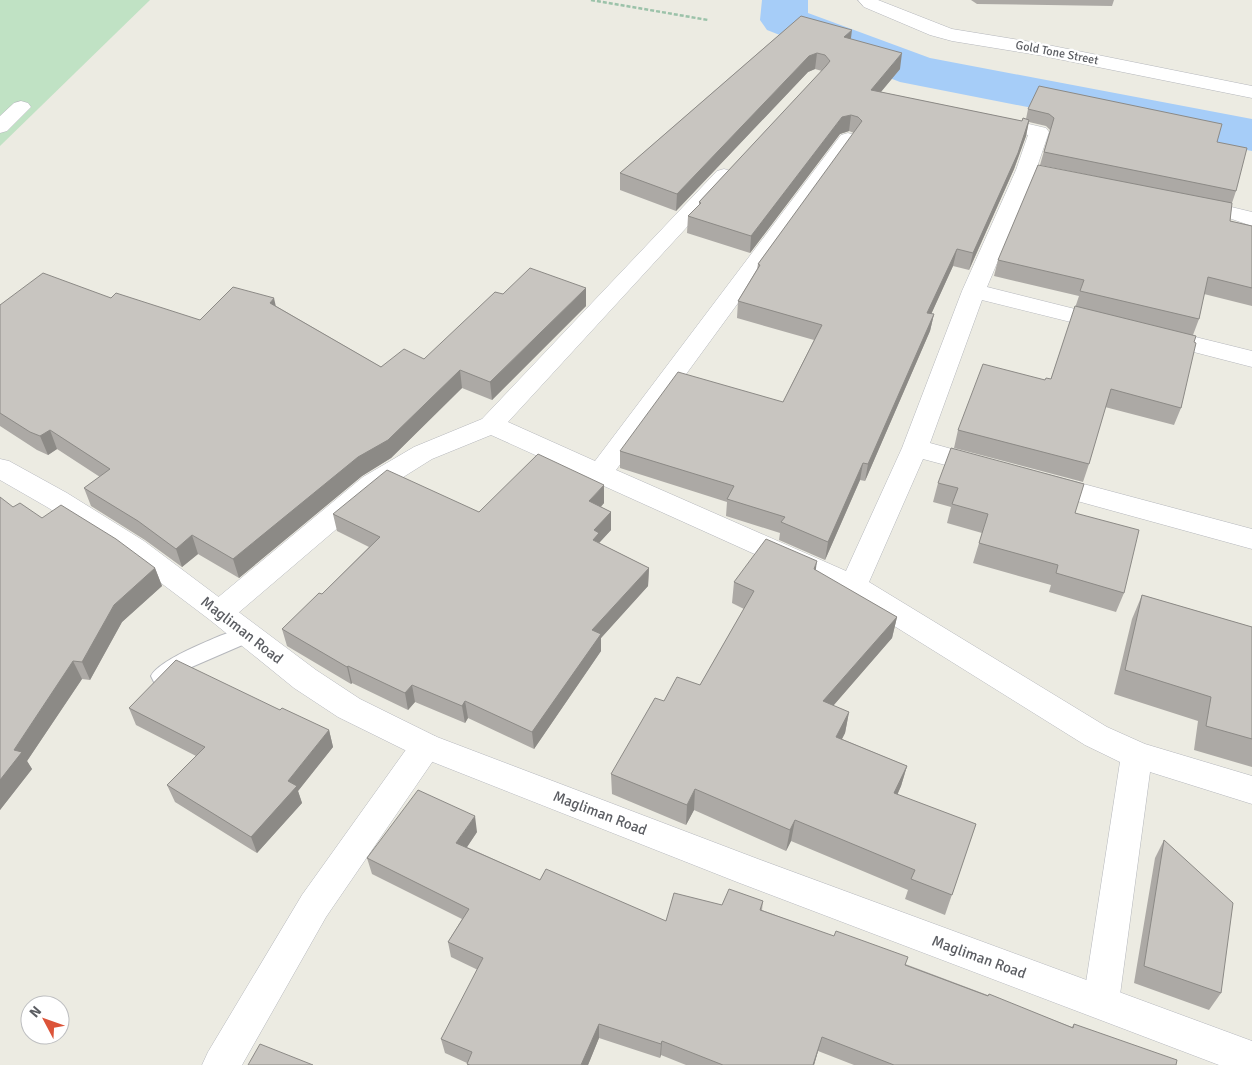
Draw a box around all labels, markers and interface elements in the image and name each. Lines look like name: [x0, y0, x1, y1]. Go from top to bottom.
street label: Gold Tone Street: [1014, 38, 1100, 68]
street label: Magliman Road: [197, 592, 287, 668]
street label: Magliman Road: [551, 787, 650, 839]
street label: Magliman Road: [929, 932, 1029, 982]
north arrow: [20, 995, 70, 1045]
text: N: [26, 1003, 45, 1021]

